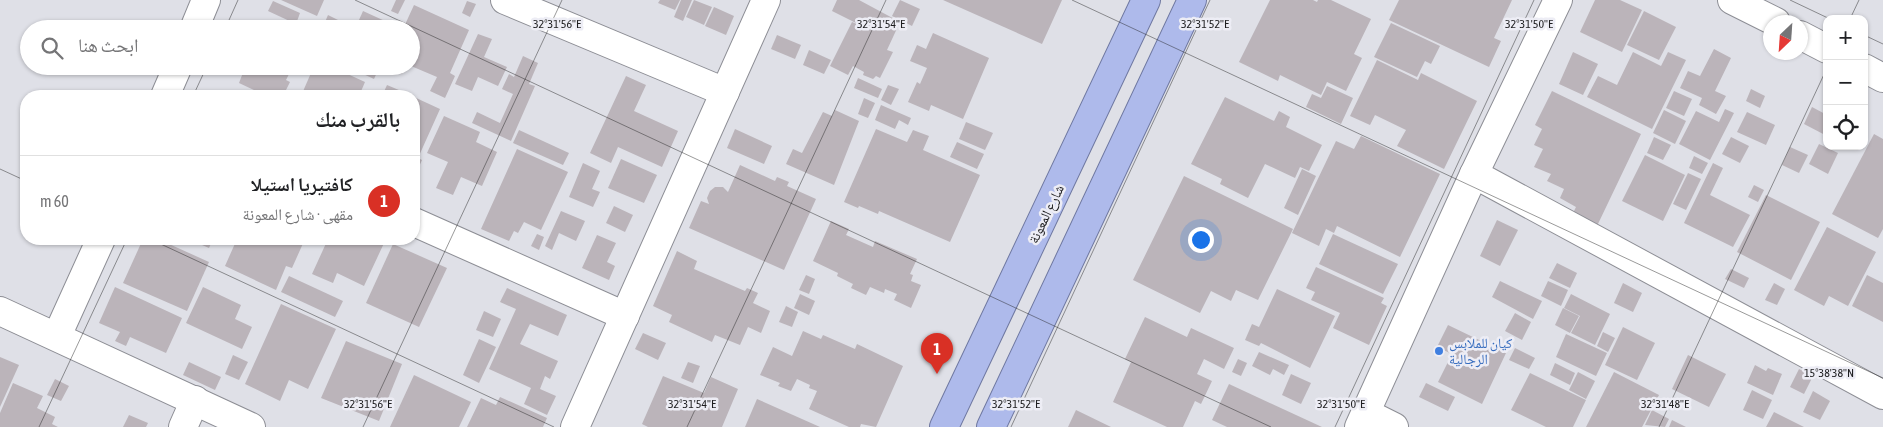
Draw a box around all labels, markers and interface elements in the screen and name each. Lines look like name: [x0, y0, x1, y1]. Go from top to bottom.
north arrow: [1763, 15, 1808, 60]
map controls: [1823, 15, 1868, 150]
button: +: [1823, 15, 1868, 60]
text: 32°31'56"E: [533, 17, 581, 31]
text: 32°31'54"E: [857, 17, 905, 31]
text: 32°31'52"E: [1181, 17, 1229, 31]
text: 32°31'50"E: [1505, 17, 1553, 31]
search box: [20, 20, 420, 75]
icon: search: [38, 34, 66, 62]
text: ابحث هنا: [78, 34, 139, 56]
button: −: [1823, 60, 1868, 105]
button: locate: [1823, 105, 1868, 150]
text: بالقرب منك: [315, 107, 400, 131]
text: كافتيريا استيلا: [251, 173, 353, 195]
street label: شارع المعونة: [1025, 182, 1069, 247]
text: 60 m: [40, 192, 69, 210]
text: 1: [380, 192, 388, 210]
text: مقهى · شارع المعونة: [242, 205, 353, 223]
your location: [1188, 227, 1214, 253]
pin: 1: [921, 333, 953, 374]
place label: كيان للملابس الرجالية: [1449, 335, 1513, 368]
marker: كيان للملابس الرجالية: [1433, 345, 1445, 357]
text: 15°38'38"N: [1804, 366, 1854, 380]
text: 32°31'56"E: [344, 397, 392, 411]
text: 32°31'54"E: [668, 397, 716, 411]
text: 32°31'52"E: [992, 397, 1040, 411]
text: 32°31'50"E: [1317, 397, 1365, 411]
text: 32°31'48"E: [1641, 397, 1689, 411]

